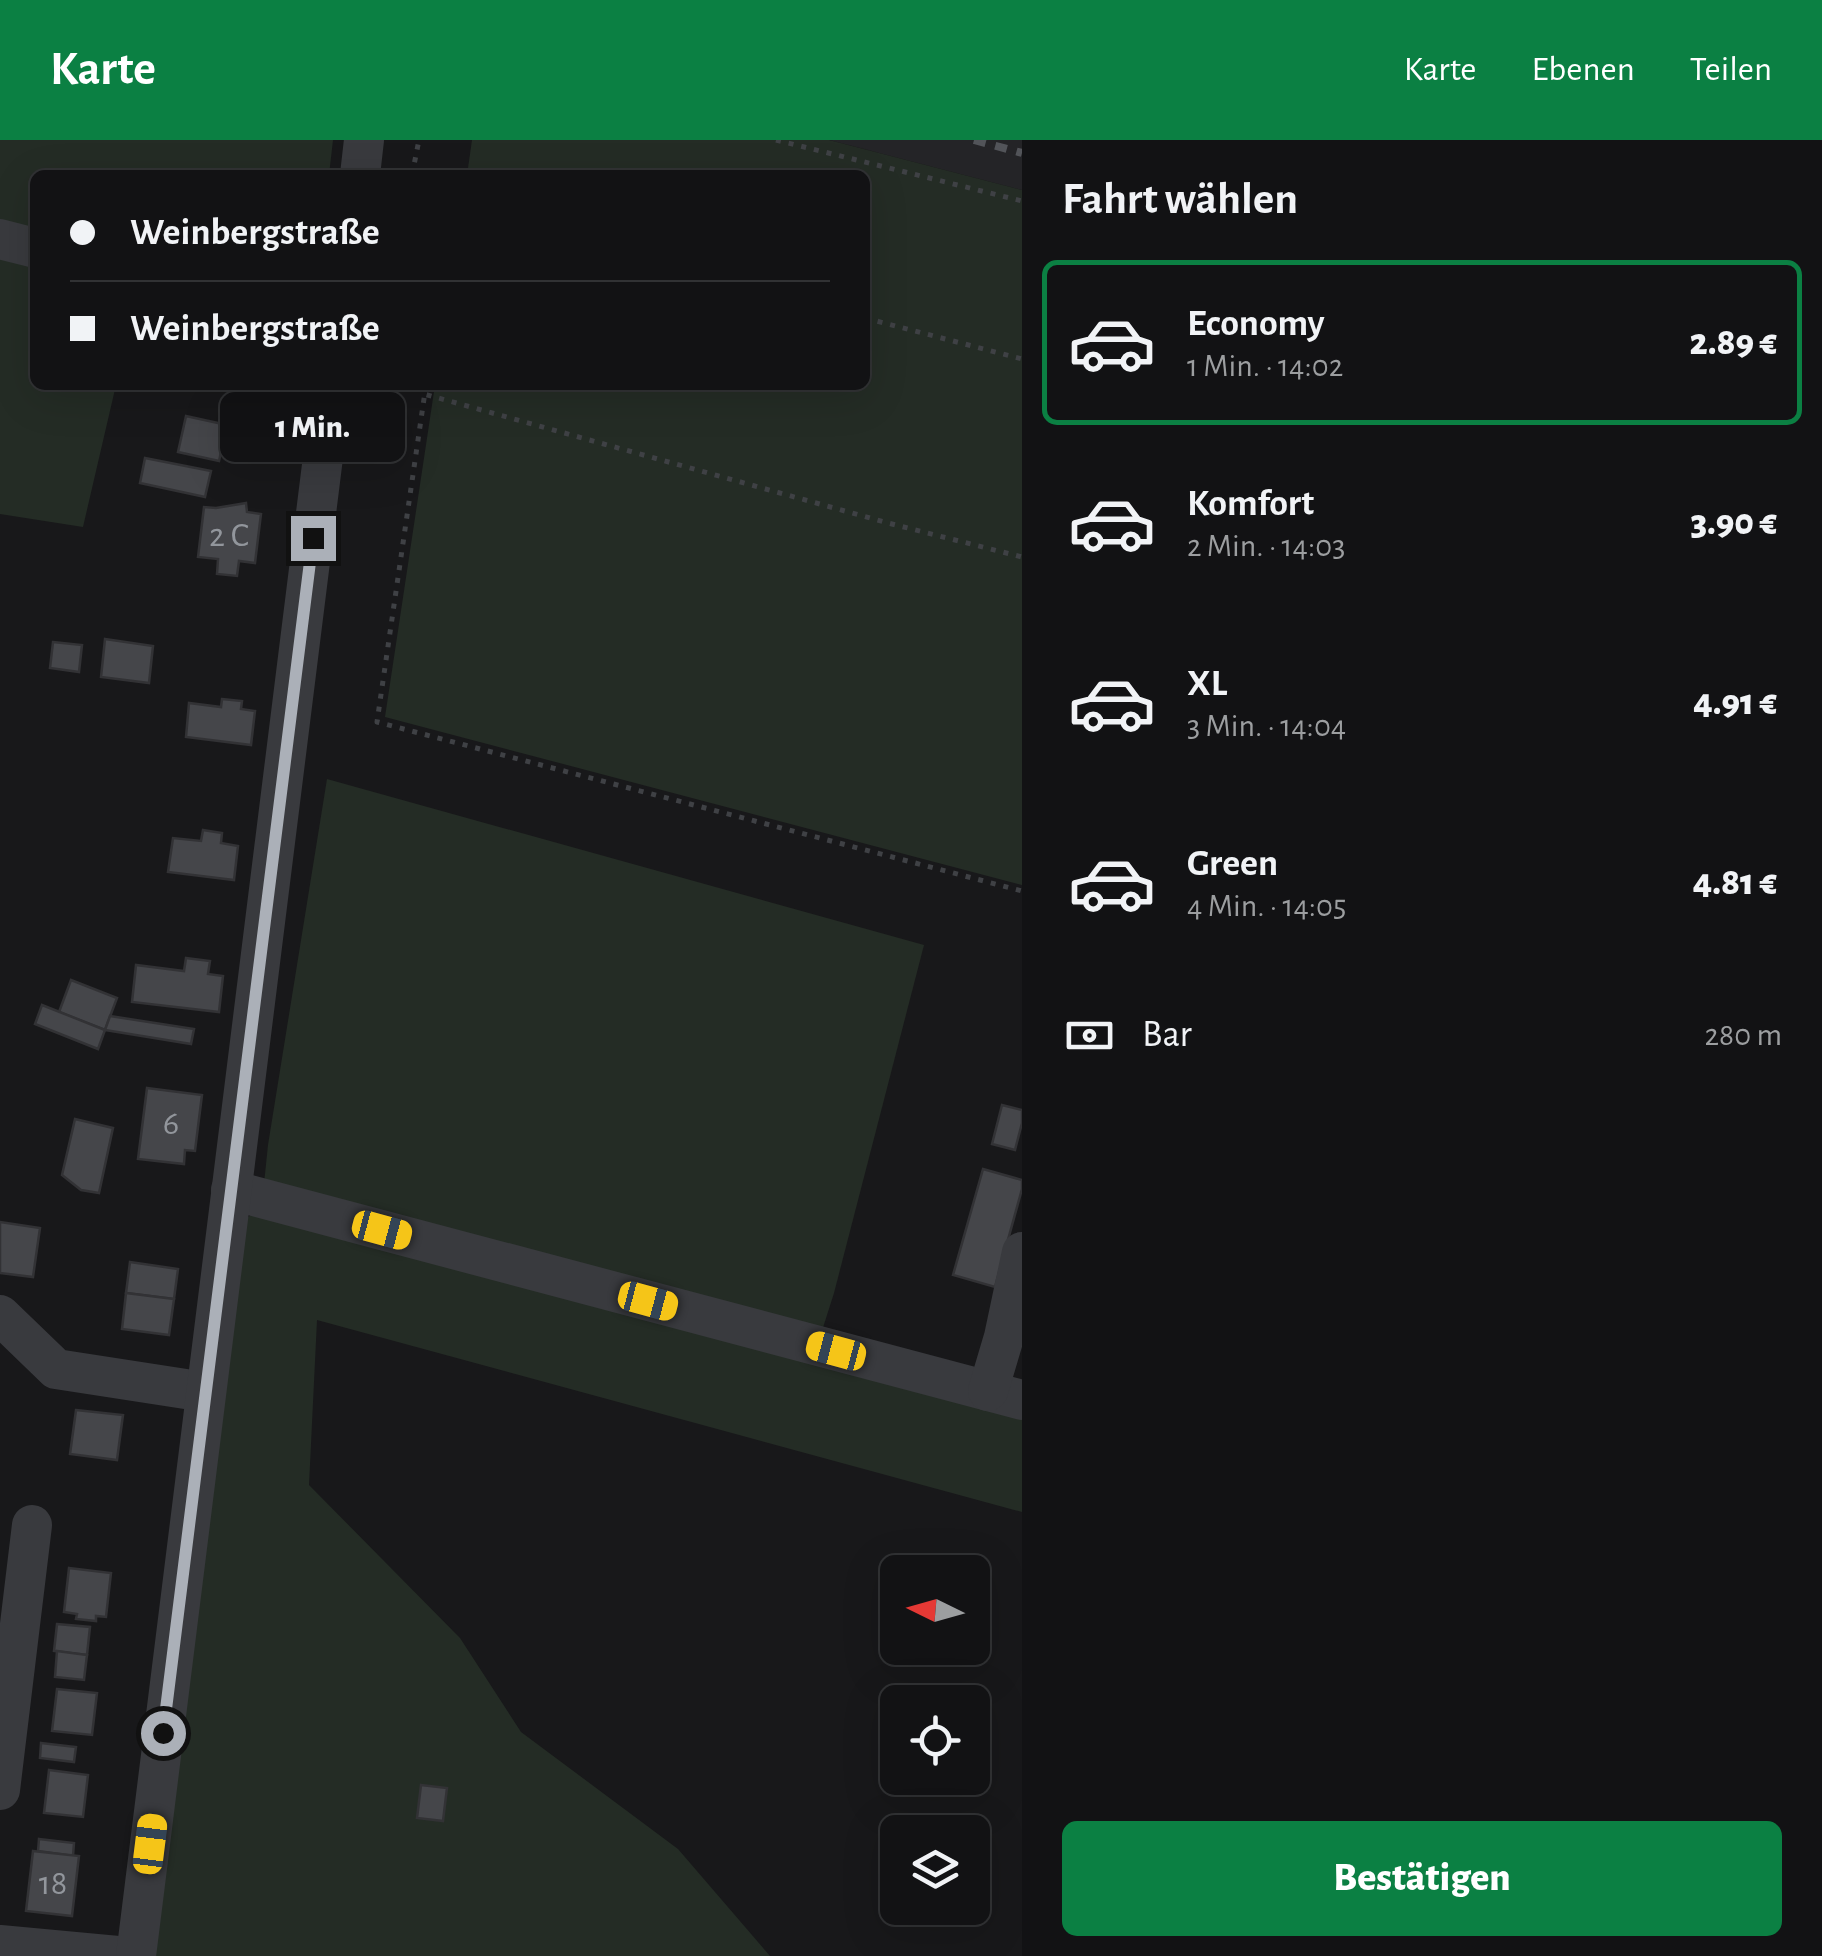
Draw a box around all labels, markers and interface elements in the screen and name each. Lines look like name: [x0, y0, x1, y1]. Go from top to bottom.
text: Karte: [50, 46, 156, 94]
text: Karte: [1404, 52, 1476, 87]
text: Ebenen: [1531, 52, 1635, 87]
text: Teilen: [1690, 52, 1772, 87]
text: Fahrt wählen: [1062, 177, 1298, 222]
text: Weinbergstraße: [130, 214, 380, 252]
icon: car: [1067, 298, 1157, 388]
text: Economy: [1187, 305, 1325, 343]
text: Weinbergstraße: [130, 310, 380, 348]
text: 2.89 €: [1690, 324, 1777, 362]
text: 1 Min. · 14:02: [1187, 350, 1343, 382]
callout: 1 Min.: [220, 393, 406, 463]
text: 1 Min.: [275, 411, 350, 443]
icon: car: [1067, 478, 1157, 568]
text: Komfort: [1187, 485, 1314, 523]
text: 3.90 €: [1690, 504, 1777, 542]
route end: [291, 516, 336, 561]
house number: 2 C: [209, 518, 249, 553]
text: 2 Min. · 14:03: [1187, 530, 1345, 562]
icon: car: [1067, 658, 1157, 748]
text: XL: [1187, 665, 1227, 703]
text: 4.91 €: [1693, 684, 1777, 722]
text: 3 Min. · 14:04: [1187, 710, 1346, 742]
icon: car: [1067, 838, 1157, 928]
text: Green: [1187, 845, 1278, 883]
text: 4.81 €: [1693, 864, 1777, 902]
text: 4 Min. · 14:05: [1187, 890, 1346, 922]
icon: cash: [1062, 1008, 1117, 1063]
text: Bar: [1142, 1016, 1192, 1054]
text: 280 m: [1704, 1019, 1782, 1051]
house number: 6: [163, 1106, 179, 1141]
car: [349, 1208, 415, 1252]
car: [615, 1279, 681, 1323]
car: [803, 1329, 869, 1373]
north arrow: [880, 1555, 990, 1665]
map controls: [880, 1555, 990, 1925]
button: locate: [880, 1685, 990, 1795]
route start: [141, 1711, 186, 1756]
car: [131, 1812, 169, 1876]
button: layers: [880, 1815, 990, 1925]
button: Bestätigen: [1062, 1821, 1782, 1936]
house number: 18: [39, 1866, 67, 1901]

